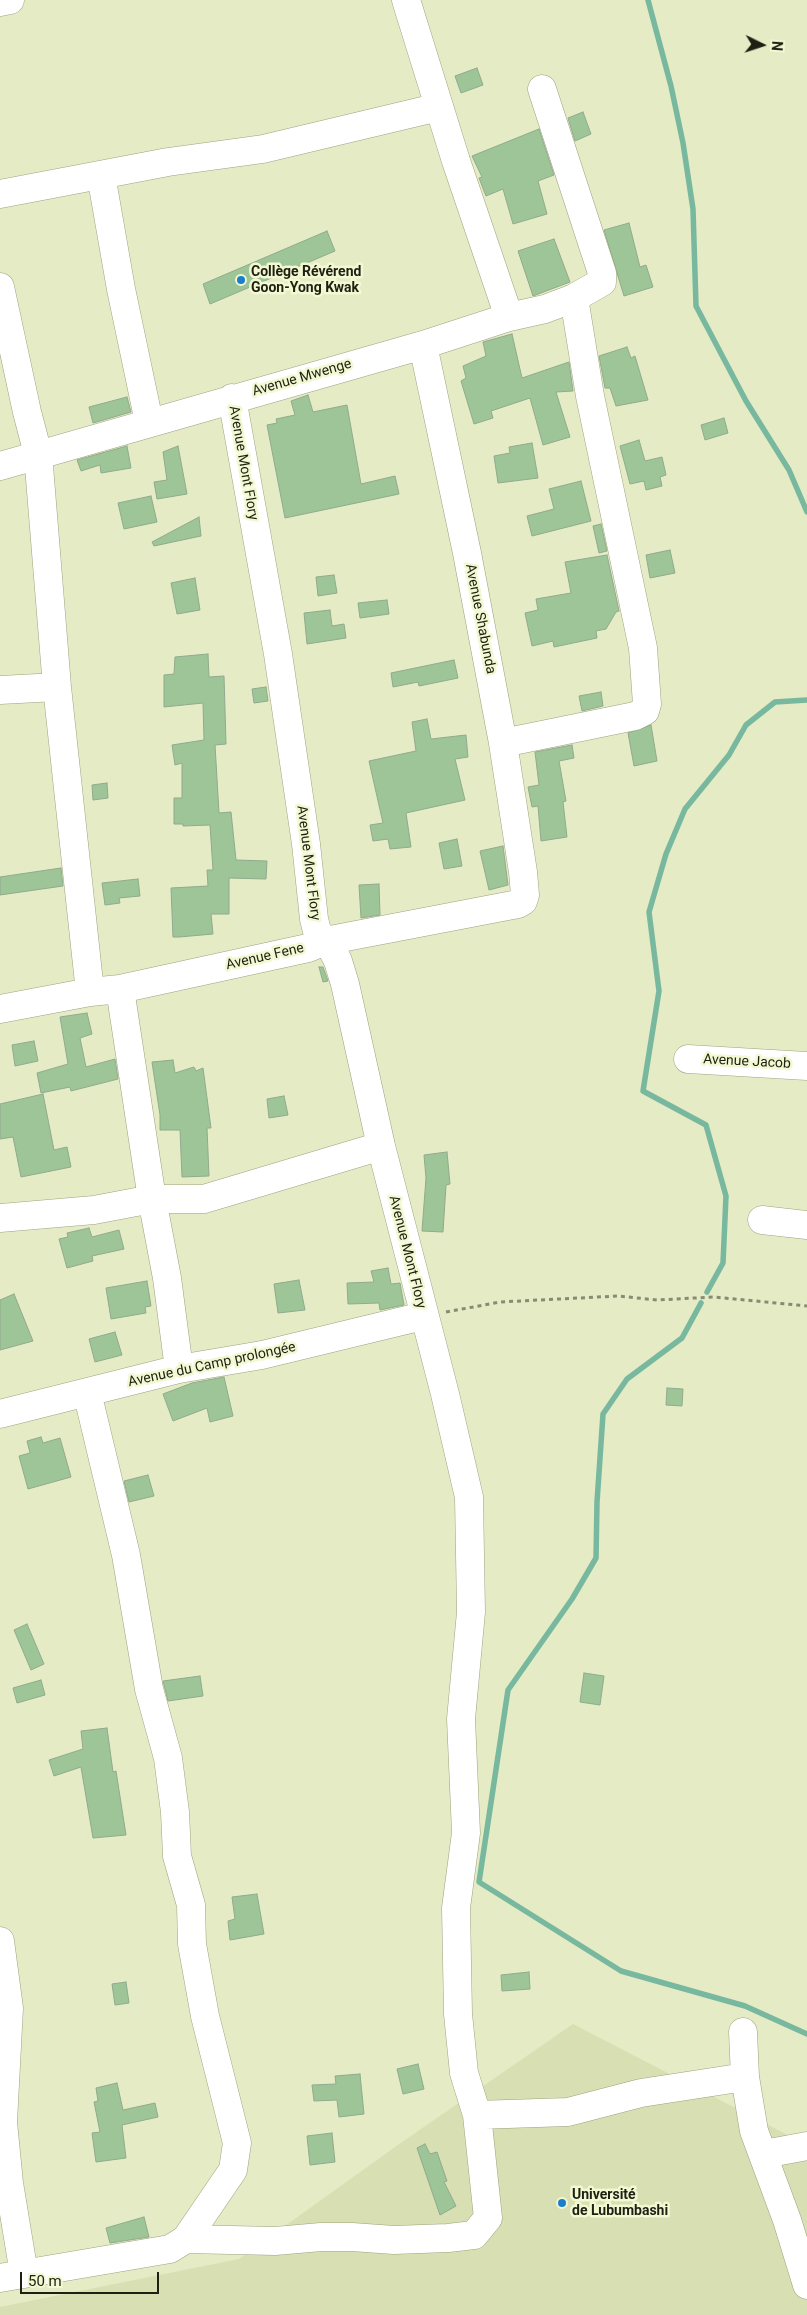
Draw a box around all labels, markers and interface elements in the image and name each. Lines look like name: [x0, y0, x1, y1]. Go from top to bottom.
north arrow: [737, 20, 787, 70]
text: N: [769, 41, 785, 52]
place label: Collège Révérend Goon-Yong Kwak: [251, 264, 361, 296]
marker: Collège Révérend Goon-Yong Kwak: [235, 274, 247, 286]
street label: Avenue Mwenge: [250, 356, 354, 400]
street label: Avenue Mont Flory: [225, 404, 261, 522]
street label: Avenue Shabunda: [461, 563, 499, 675]
street label: Avenue Mont Flory: [293, 804, 323, 922]
street label: Avenue Fene: [224, 940, 306, 974]
street label: Avenue Jacob: [703, 1051, 791, 1073]
street label: Avenue Mont Flory: [385, 1194, 429, 1310]
street label: Avenue du Camp prolongée: [127, 1339, 297, 1391]
place label: Université de Lubumbashi: [572, 2187, 668, 2220]
marker: Université de Lubumbashi: [556, 2197, 568, 2209]
scale bar: [22, 2262, 161, 2294]
text: 50 m: [28, 2272, 62, 2290]

